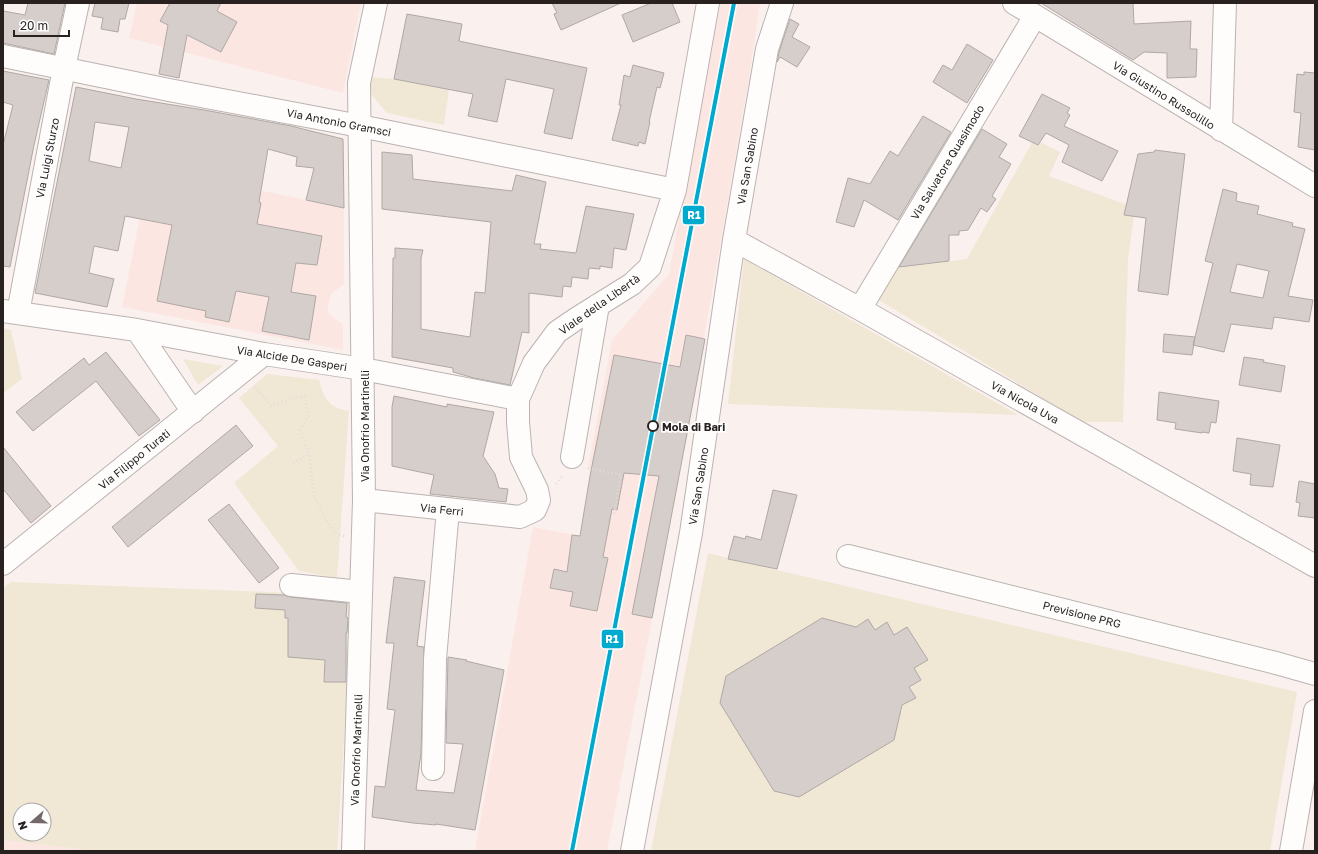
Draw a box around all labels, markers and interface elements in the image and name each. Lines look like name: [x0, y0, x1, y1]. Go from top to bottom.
scale bar: [14, 12, 69, 38]
text: 20 m: [20, 18, 48, 33]
street label: Via Giustino Russolillo: [1110, 58, 1218, 132]
street label: Via Salvatore Quasimodo: [908, 102, 987, 222]
street label: Via Antonio Gramsci: [286, 106, 392, 139]
street label: Via Luigi Sturzo: [33, 116, 61, 199]
street label: Via San Sabino: [734, 126, 760, 206]
line badge: R1: [682, 205, 705, 225]
text: R1: [687, 208, 701, 221]
street label: Viale della Libertà: [556, 271, 642, 337]
street label: Via Alcide De Gasperi: [236, 343, 348, 373]
street label: Via Onofrio Martinelli: [358, 370, 371, 482]
street label: Via Nicola Uva: [989, 378, 1061, 426]
marker: Mola di Bari: [647, 420, 659, 432]
place label: Mola di Bari: [662, 420, 725, 433]
street label: Via Filippo Turati: [96, 426, 172, 492]
street label: Via San Sabino: [685, 446, 711, 526]
street label: Via Ferri: [420, 500, 464, 518]
street label: Previsione PRG: [1041, 598, 1123, 630]
line badge: R1: [601, 629, 624, 649]
text: R1: [605, 632, 619, 645]
street label: Via Onofrio Martinelli: [348, 694, 364, 806]
north arrow: [12, 802, 52, 842]
text: N: [15, 819, 30, 832]

